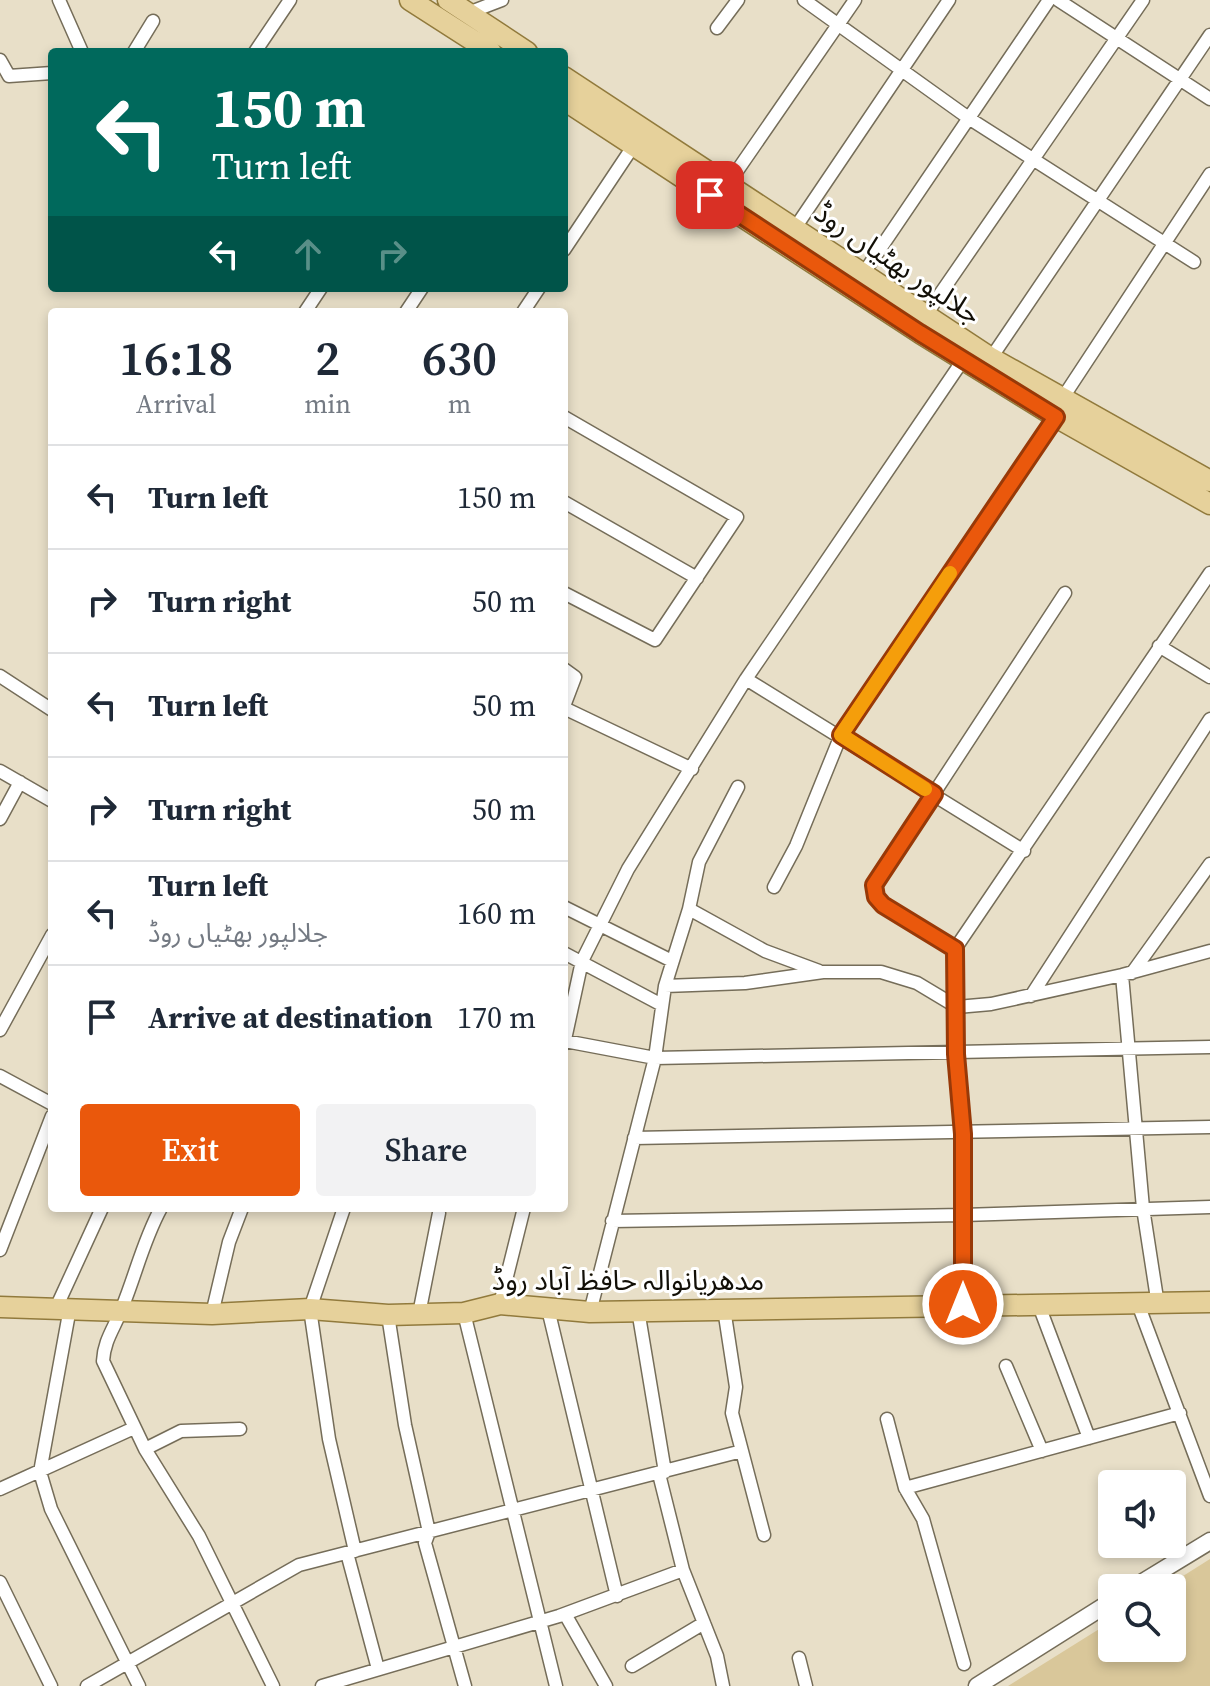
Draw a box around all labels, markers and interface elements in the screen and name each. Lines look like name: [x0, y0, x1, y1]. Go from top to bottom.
text: 150 m: [212, 69, 366, 146]
icon: left: [80, 80, 184, 184]
text: Turn left: [212, 142, 351, 191]
pin: [676, 161, 744, 229]
icon: arrive: [688, 173, 732, 217]
street label: جلالپور بھٹیاں روڈ: [807, 193, 989, 333]
icon: left: [202, 232, 246, 276]
icon: ahead: [286, 232, 330, 276]
icon: right: [370, 232, 414, 276]
text: 16:18: [119, 325, 233, 391]
text: 2: [315, 325, 340, 391]
text: 630: [422, 325, 497, 391]
text: Arrival: [136, 386, 216, 422]
text: min: [304, 386, 351, 422]
text: m: [448, 386, 471, 422]
icon: left: [80, 475, 124, 519]
text: Turn left: [148, 477, 268, 518]
text: 150 m: [457, 477, 536, 518]
icon: right: [80, 579, 124, 623]
text: Turn right: [148, 581, 291, 622]
text: 50 m: [472, 581, 536, 622]
icon: left: [80, 683, 124, 727]
text: Turn left: [148, 685, 268, 726]
text: 50 m: [472, 685, 536, 726]
icon: right: [80, 787, 124, 831]
text: Turn right: [148, 789, 291, 830]
text: 50 m: [472, 789, 536, 830]
text: Turn left: [148, 865, 268, 906]
icon: left: [80, 891, 124, 935]
text: 160 m: [457, 893, 536, 934]
text: جلالپور بھٹیاں روڈ: [148, 915, 328, 951]
icon: arrive: [80, 995, 124, 1039]
text: Arrive at destination: [148, 997, 433, 1038]
text: 170 m: [457, 997, 536, 1038]
button: Exit: [80, 1104, 300, 1196]
button: Share: [316, 1104, 536, 1196]
street label: مدھریانوالہ حافظ آباد روڈ: [492, 1261, 764, 1299]
position arrow: [921, 1262, 1005, 1346]
map controls: [1098, 1470, 1186, 1662]
button: sound: [1098, 1470, 1186, 1558]
button: search: [1098, 1574, 1186, 1662]

